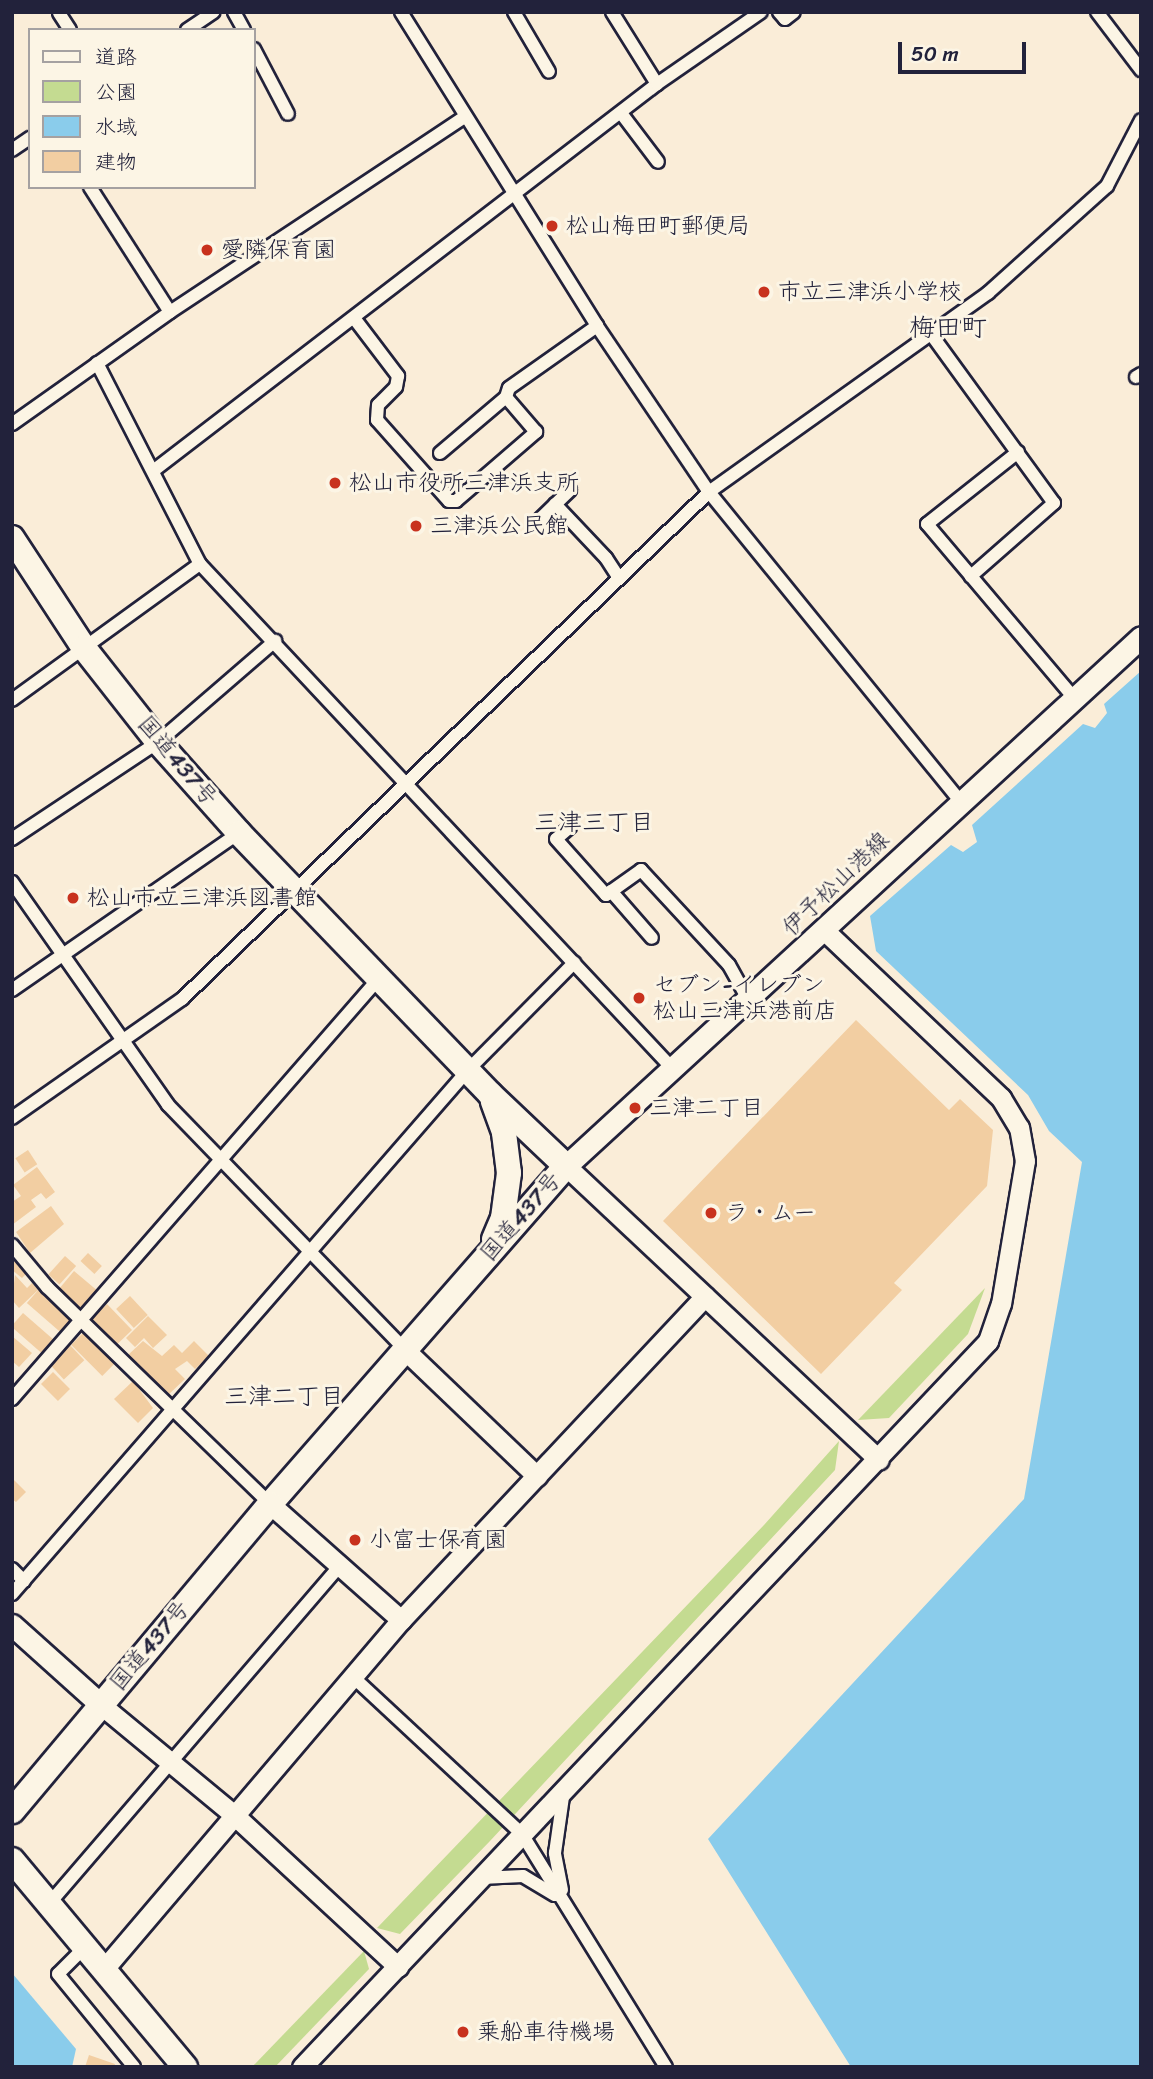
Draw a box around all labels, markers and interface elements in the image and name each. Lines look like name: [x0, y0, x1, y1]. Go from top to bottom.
legend: [28, 28, 256, 189]
scale bar: [901, 28, 1029, 72]
text: 50 m: [911, 35, 959, 73]
text: 道路: [95, 38, 137, 76]
text: 公園: [95, 73, 137, 111]
text: 水域: [95, 108, 137, 146]
text: 建物: [95, 143, 137, 181]
place label: 松山梅田町郵便局: [566, 212, 750, 240]
marker: 松山梅田町郵便局: [544, 218, 560, 234]
place label: 愛隣保育園: [221, 236, 336, 264]
marker: 愛隣保育園: [199, 242, 215, 258]
place label: 市立三津浜小学校: [778, 278, 962, 306]
marker: 市立三津浜小学校: [756, 284, 772, 300]
district label: 梅田町: [909, 312, 987, 344]
place label: 松山市役所三津浜支所: [349, 469, 579, 497]
marker: 松山市役所三津浜支所: [327, 475, 343, 491]
place label: 三津浜公民館: [430, 512, 568, 540]
marker: 三津浜公民館: [408, 518, 424, 534]
street label: 国道437号: [131, 710, 223, 812]
district label: 三津三丁目: [534, 809, 654, 837]
street label: 伊予松山港線: [777, 826, 895, 942]
place label: 松山市立三津浜図書館: [87, 884, 317, 912]
marker: 松山市立三津浜図書館: [65, 890, 81, 906]
place label: セブン-イレブン 松山三津浜港前店: [653, 971, 837, 1025]
marker: セブン-イレブン 松山三津浜港前店: [631, 990, 647, 1006]
place label: 三津二丁目: [649, 1094, 764, 1122]
marker: 三津二丁目: [627, 1100, 643, 1116]
street label: 国道437号: [475, 1167, 567, 1267]
place label: ラ・ムー: [725, 1199, 816, 1227]
marker: ラ・ムー: [703, 1205, 719, 1221]
district label: 三津二丁目: [224, 1383, 344, 1411]
place label: 小富士保育園: [369, 1526, 507, 1554]
marker: 小富士保育園: [347, 1532, 363, 1548]
street label: 国道437号: [104, 1595, 196, 1697]
place label: 乗船車待機場: [477, 2018, 615, 2046]
marker: 乗船車待機場: [455, 2024, 471, 2040]

